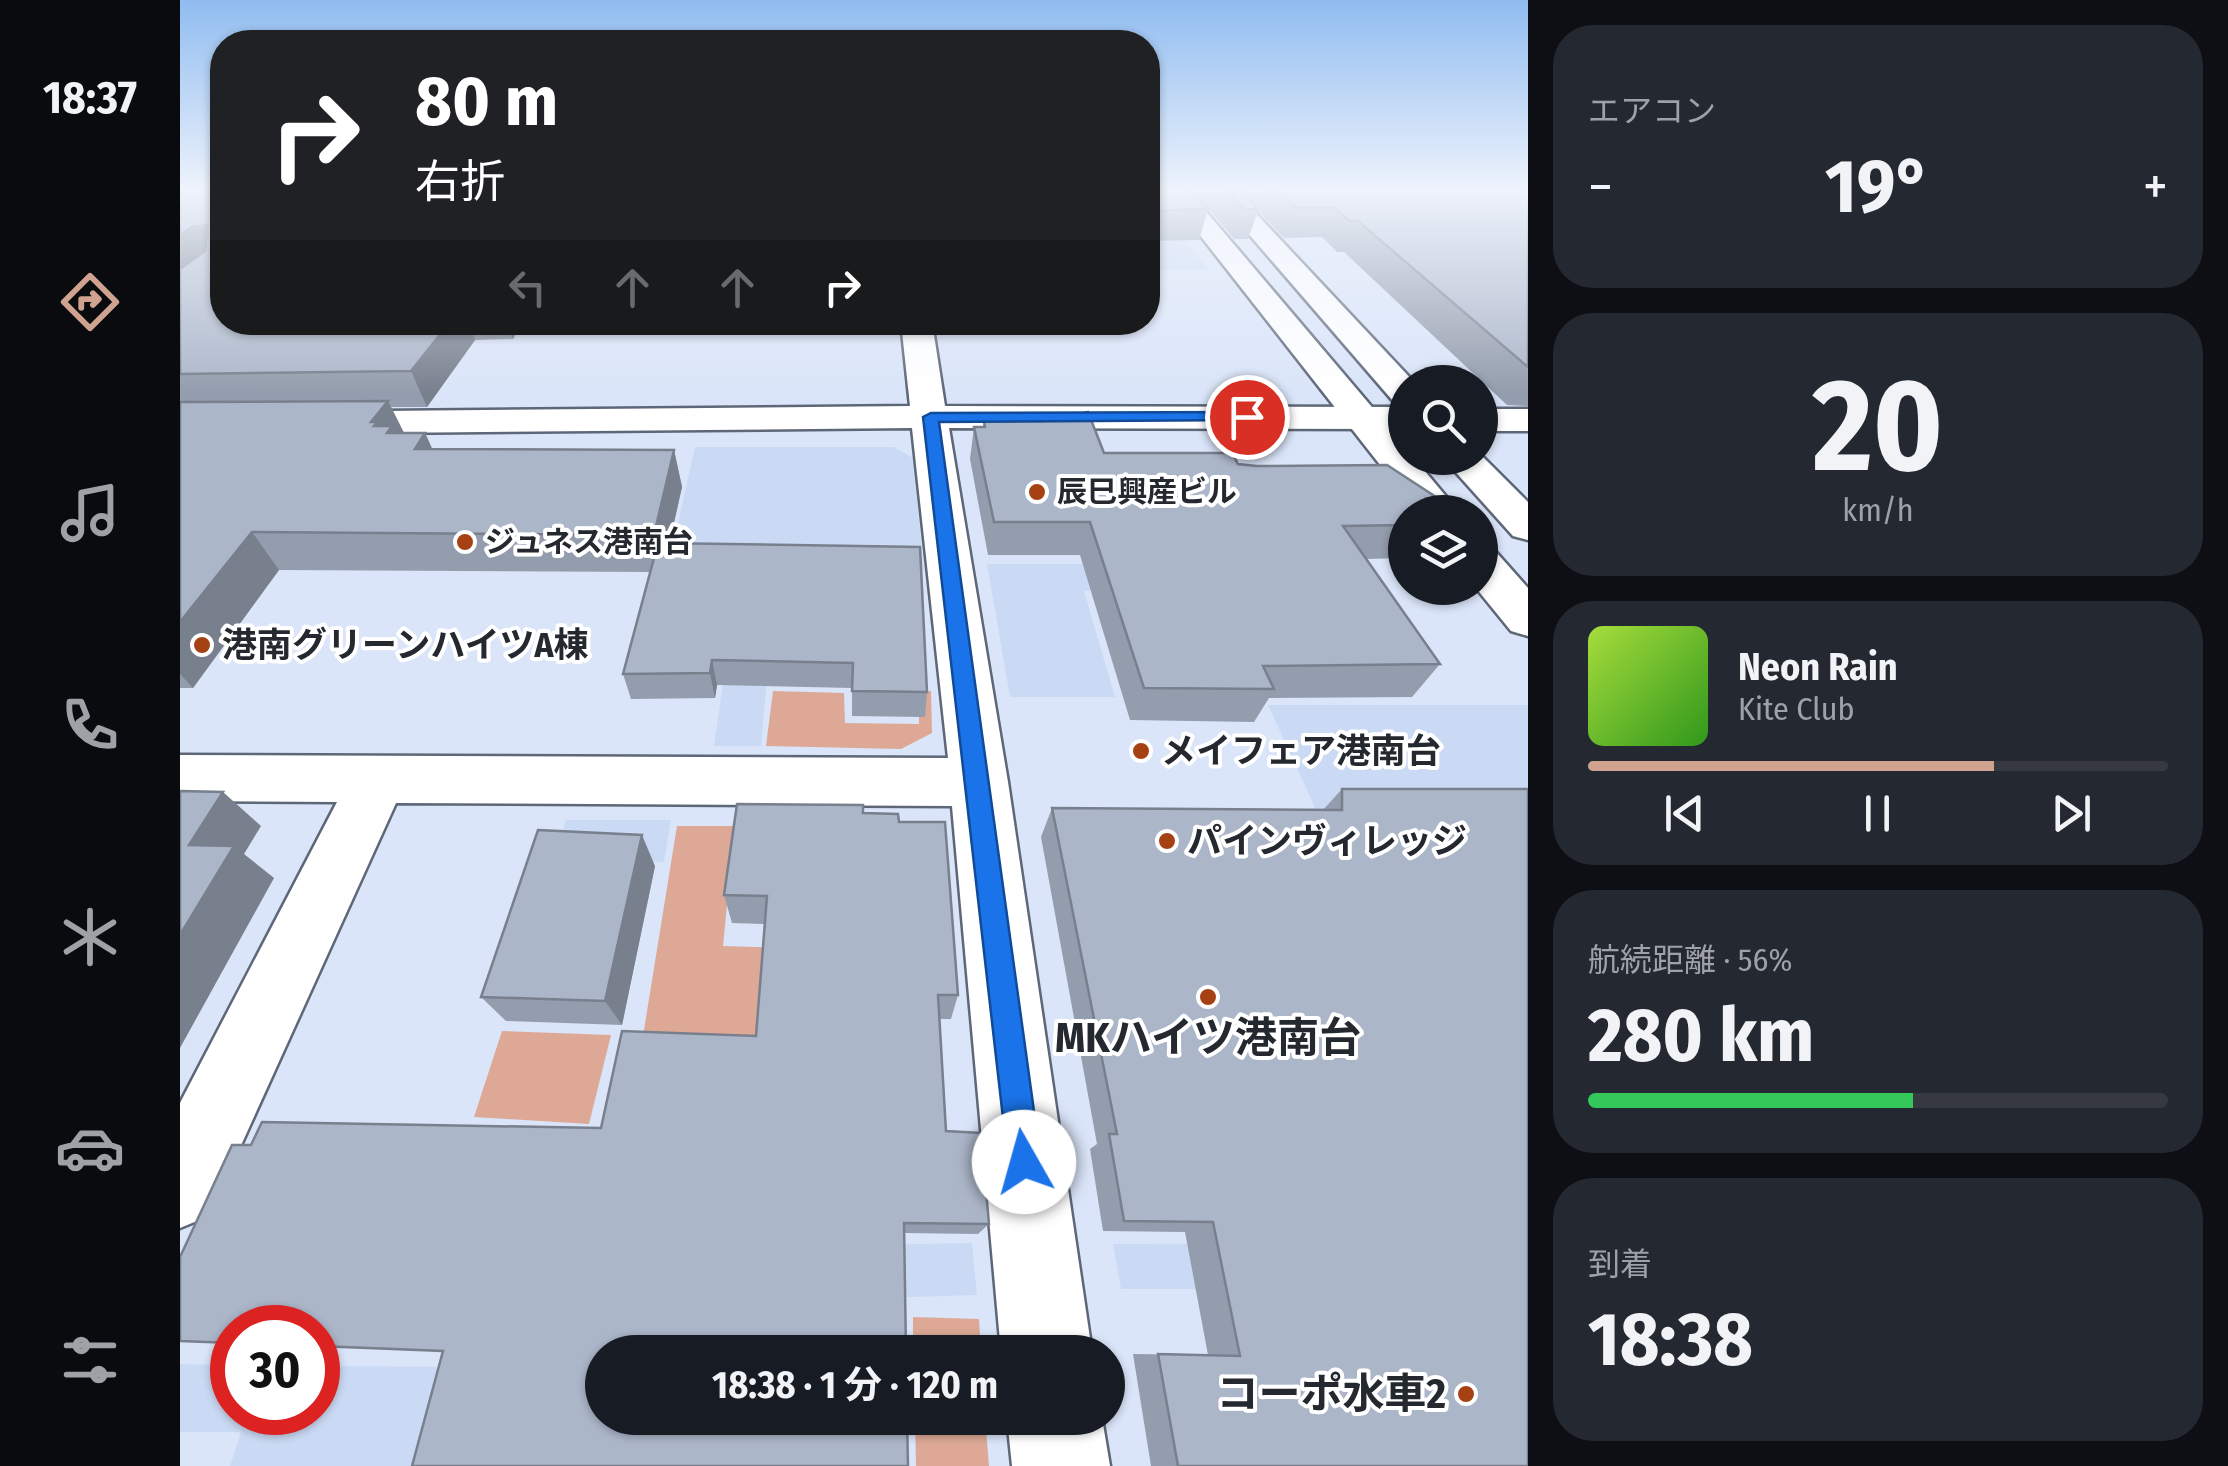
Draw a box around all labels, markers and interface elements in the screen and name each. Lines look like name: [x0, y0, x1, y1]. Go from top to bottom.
text: 80 m: [415, 60, 558, 144]
icon: right: [250, 70, 380, 200]
text: 18:37: [43, 71, 137, 125]
text: エアコン: [1588, 92, 1716, 130]
text: 19°: [1825, 142, 1931, 232]
text: −: [1588, 154, 1613, 220]
text: +: [2143, 154, 2168, 220]
text: 右折: [415, 155, 505, 209]
icon: left: [500, 260, 555, 315]
icon: ahead: [605, 260, 660, 315]
icon: ahead: [710, 260, 765, 315]
icon: right: [815, 260, 870, 315]
icon: directions: [55, 267, 125, 337]
text: 20: [1812, 348, 1944, 504]
map controls: [1388, 365, 1498, 605]
button: search: [1388, 365, 1498, 475]
pin: [1205, 375, 1290, 460]
icon: arrive: [1220, 390, 1275, 445]
place label: 辰巳興産ビル: [1057, 474, 1237, 510]
icon: music: [55, 478, 125, 548]
marker: 辰巳興産ビル: [1026, 481, 1048, 503]
text: km/h: [1842, 491, 1914, 529]
button: layers: [1388, 495, 1498, 605]
place label: ジュネス港南台: [485, 524, 693, 560]
marker: ジュネス港南台: [454, 531, 476, 553]
place label: 港南グリーンハイツA棟: [222, 624, 589, 666]
marker: 港南グリーンハイツA棟: [191, 634, 213, 656]
text: Neon Rain: [1738, 644, 1898, 690]
icon: phone: [55, 690, 125, 760]
text: Kite Club: [1738, 690, 1854, 728]
place label: メイフェア港南台: [1161, 730, 1441, 772]
marker: メイフェア港南台: [1130, 740, 1152, 762]
icon: previous: [1657, 786, 1712, 841]
icon: pause: [1850, 786, 1905, 841]
icon: next: [2044, 786, 2099, 841]
place label: パインヴィレッジ: [1187, 820, 1467, 862]
marker: パインヴィレッジ: [1156, 830, 1178, 852]
icon: climate: [55, 902, 125, 972]
text: 航続距離 · 56%: [1588, 941, 1792, 979]
marker: MKハイツ港南台: [1197, 986, 1219, 1008]
text: 280 km: [1588, 991, 1814, 1081]
place label: MKハイツ港南台: [1055, 1013, 1361, 1063]
position arrow: [972, 1110, 1076, 1214]
icon: car: [55, 1113, 125, 1183]
text: 到着: [1588, 1245, 1652, 1283]
text: 18:38: [1588, 1295, 1753, 1385]
speed limit sign: 30: [210, 1305, 340, 1435]
icon: filters: [55, 1325, 125, 1395]
text: 18:38 · 1 分 · 120 m: [712, 1362, 998, 1408]
place label: コーポ水車2: [1217, 1369, 1446, 1419]
marker: コーポ水車2: [1455, 1383, 1477, 1405]

